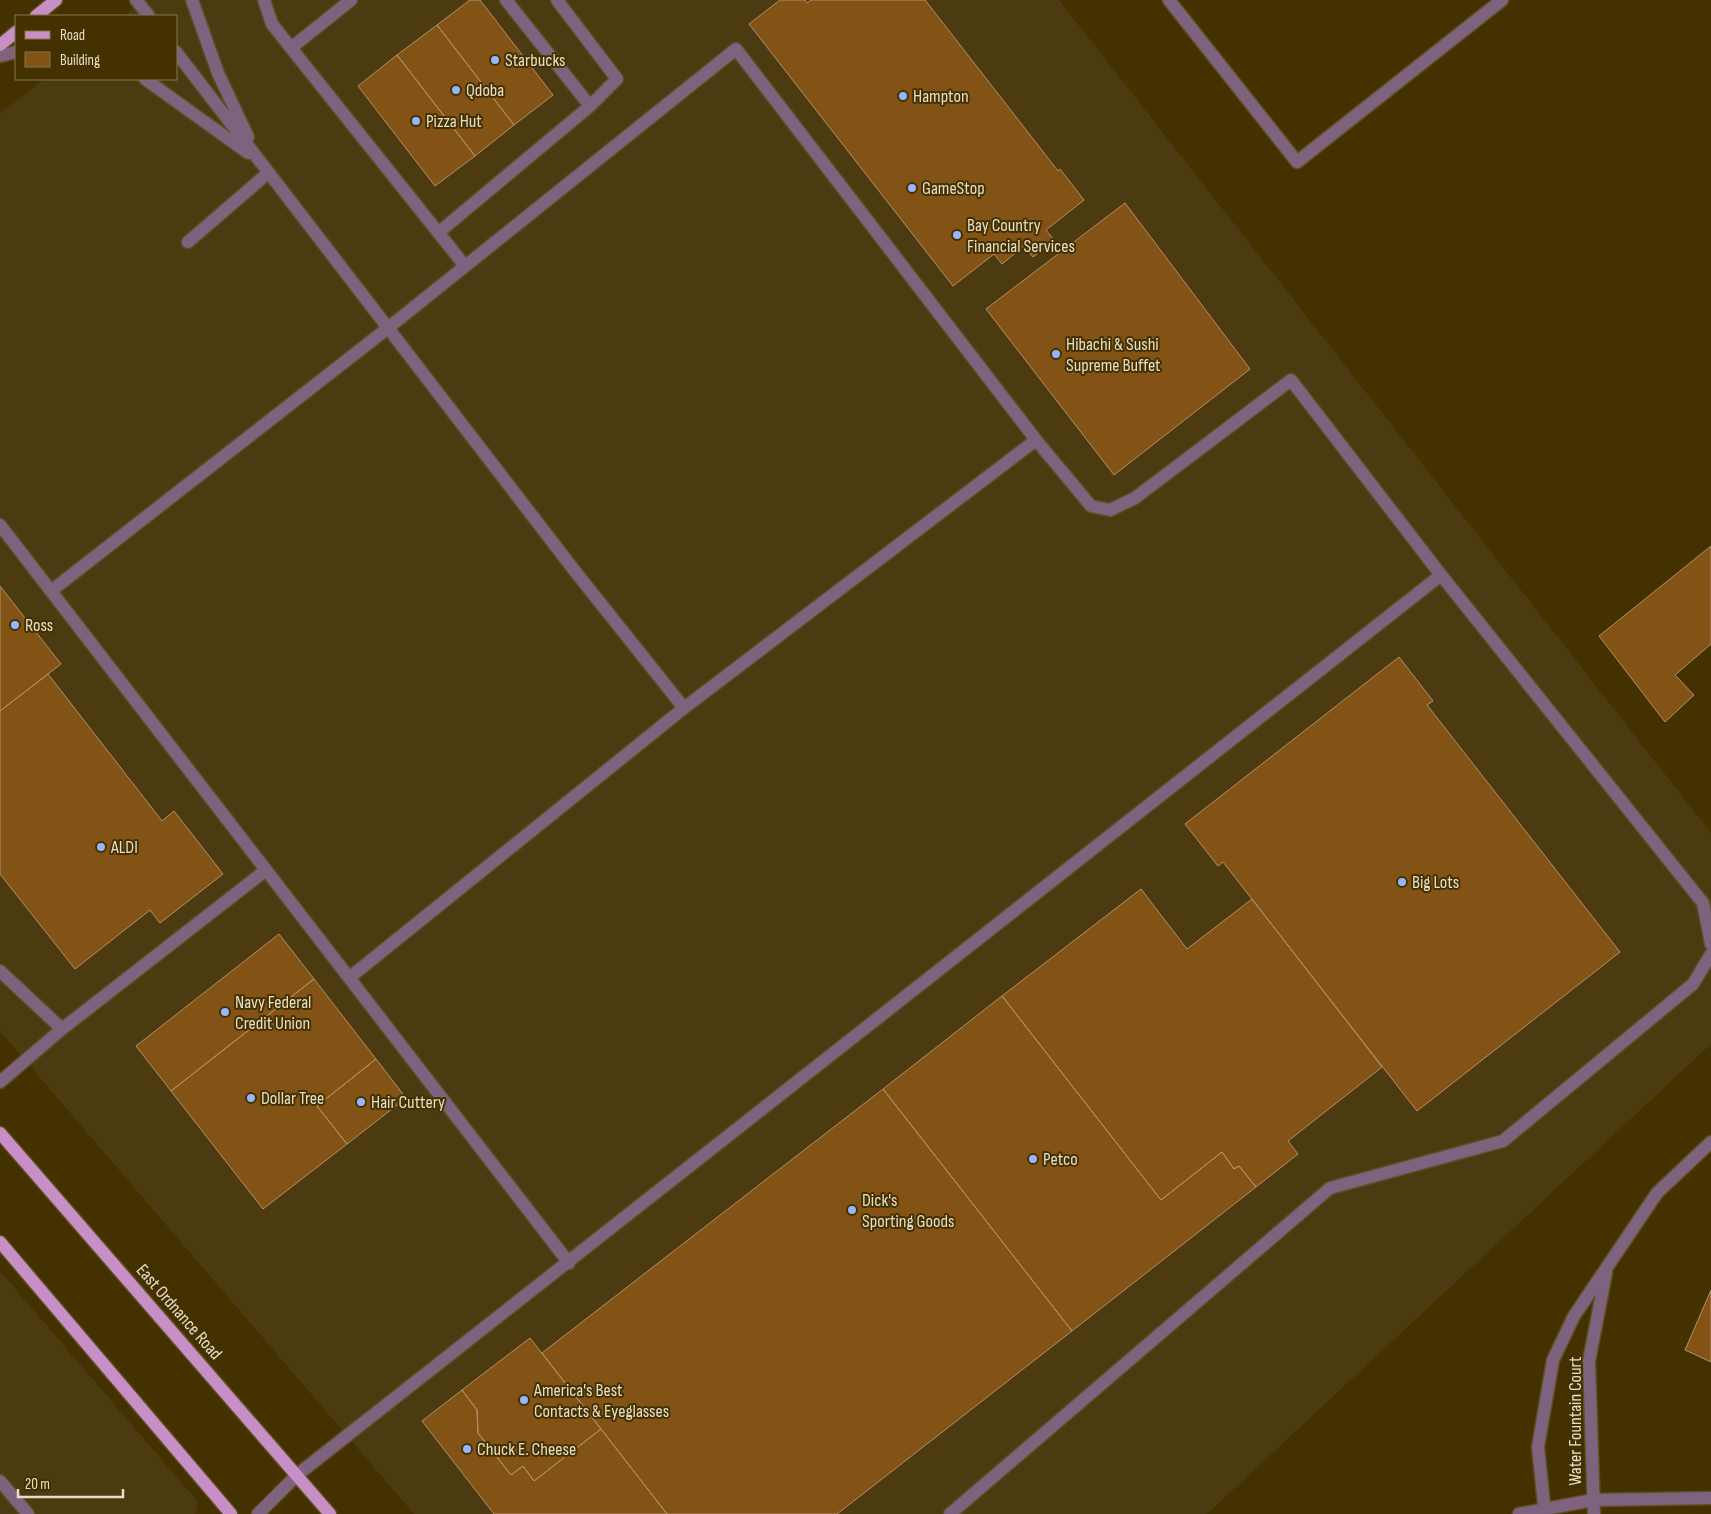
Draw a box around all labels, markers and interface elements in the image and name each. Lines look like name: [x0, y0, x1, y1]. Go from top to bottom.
legend: [15, 15, 178, 80]
text: Road: [60, 26, 85, 45]
place label: Starbucks: [505, 50, 565, 71]
text: Building: [60, 51, 100, 70]
marker: Starbucks: [489, 54, 501, 66]
place label: Qdoba: [466, 80, 504, 101]
marker: Qdoba: [450, 84, 462, 96]
place label: Hampton: [913, 86, 969, 107]
marker: Hampton: [897, 90, 909, 102]
place label: Pizza Hut: [426, 111, 482, 132]
marker: Pizza Hut: [410, 115, 422, 127]
place label: GameStop: [922, 178, 985, 199]
marker: GameStop: [906, 182, 918, 194]
place label: Bay Country Financial Services: [967, 215, 1075, 257]
marker: Bay Country Financial Services: [951, 229, 963, 241]
place label: Hibachi & Sushi Supreme Buffet: [1066, 334, 1161, 376]
marker: Hibachi & Sushi Supreme Buffet: [1050, 348, 1062, 360]
place label: Ross: [25, 615, 53, 636]
marker: Ross: [9, 619, 21, 631]
place label: ALDI: [110, 837, 138, 858]
marker: ALDI: [95, 841, 107, 853]
place label: Big Lots: [1412, 872, 1459, 893]
marker: Big Lots: [1396, 876, 1408, 888]
place label: Navy Federal Credit Union: [235, 992, 311, 1034]
marker: Navy Federal Credit Union: [219, 1006, 231, 1018]
place label: Dollar Tree: [261, 1088, 324, 1109]
marker: Dollar Tree: [245, 1092, 257, 1104]
place label: Hair Cuttery: [371, 1092, 445, 1113]
marker: Hair Cuttery: [355, 1096, 367, 1108]
place label: Petco: [1043, 1149, 1078, 1170]
marker: Petco: [1027, 1153, 1039, 1165]
place label: Dick's Sporting Goods: [862, 1190, 955, 1232]
marker: Dick's Sporting Goods: [846, 1204, 858, 1216]
street label: East Ordnance Road: [132, 1260, 226, 1364]
street label: Water Fountain Court: [1565, 1356, 1586, 1485]
place label: America's Best Contacts & Eyeglasses: [533, 1380, 669, 1422]
marker: America's Best Contacts & Eyeglasses: [518, 1394, 530, 1406]
place label: Chuck E. Cheese: [477, 1439, 576, 1460]
marker: Chuck E. Cheese: [461, 1443, 473, 1455]
scale bar: [18, 1466, 122, 1498]
text: 20 m: [25, 1475, 50, 1494]

